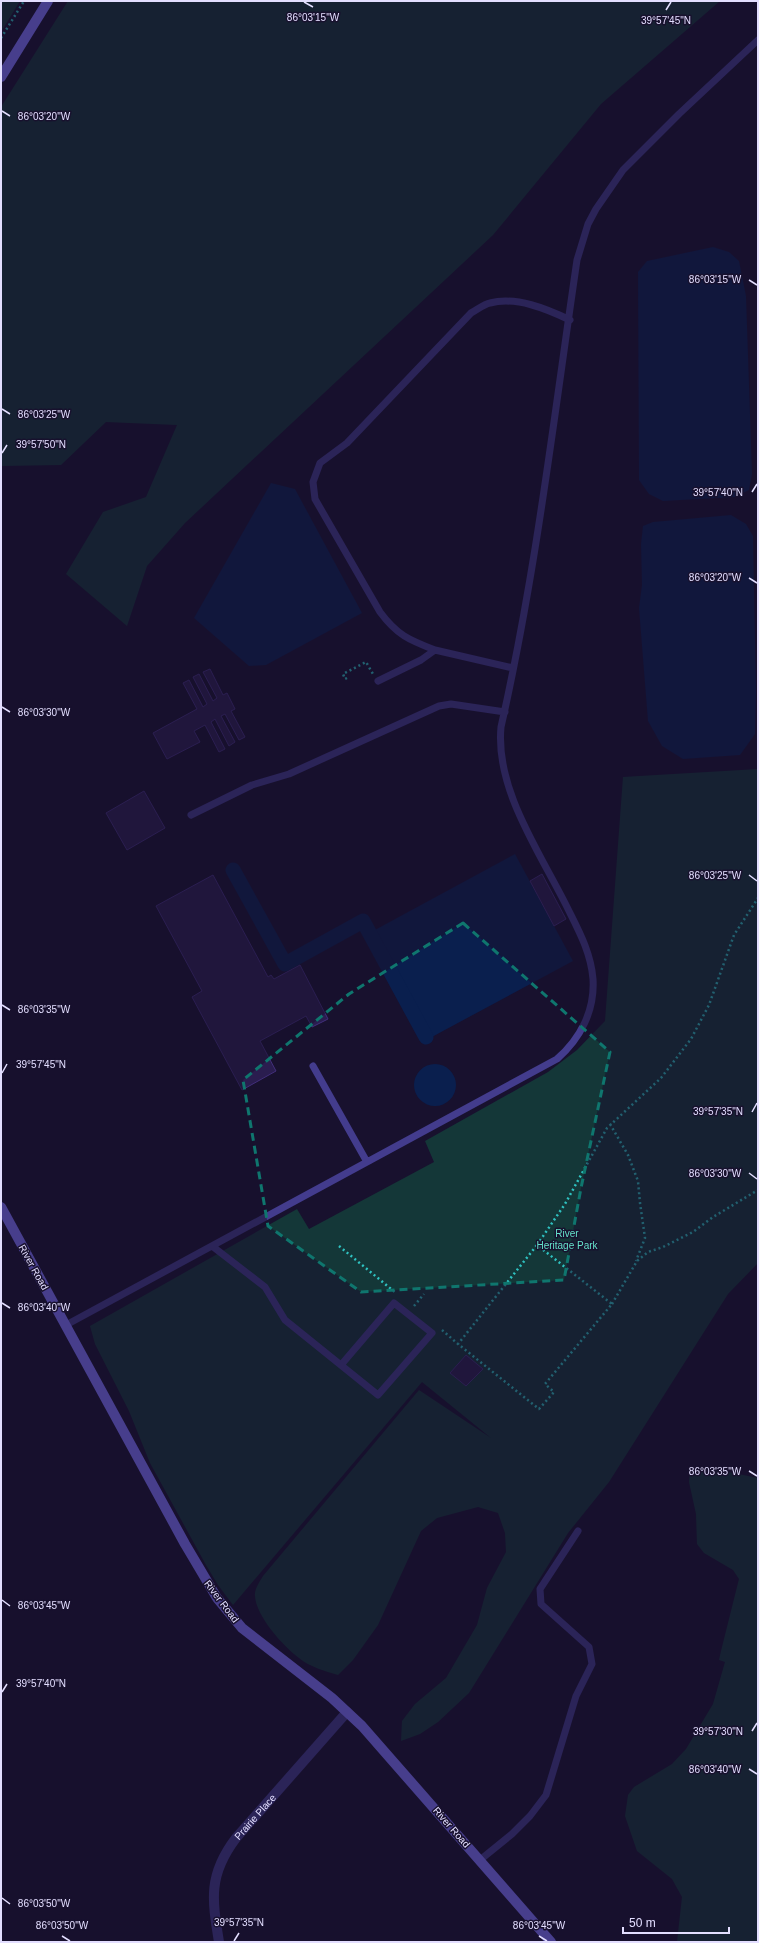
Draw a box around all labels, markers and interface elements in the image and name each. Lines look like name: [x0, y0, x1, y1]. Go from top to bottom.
text: 86°03'15"W: [287, 12, 340, 23]
text: 39°57'45"N: [641, 15, 691, 26]
text: 86°03'20"W: [18, 111, 71, 122]
text: 86°03'15"W: [689, 274, 742, 285]
text: 86°03'25"W: [18, 409, 71, 420]
text: 39°57'50"N: [16, 439, 66, 450]
text: 39°57'40"N: [693, 487, 743, 498]
text: 86°03'20"W: [689, 572, 742, 583]
text: 86°03'30"W: [18, 707, 71, 718]
text: 86°03'25"W: [689, 870, 742, 881]
text: 86°03'35"W: [18, 1004, 71, 1015]
text: 39°57'45"N: [16, 1059, 66, 1070]
text: 39°57'35"N: [693, 1106, 743, 1117]
text: 86°03'30"W: [689, 1168, 742, 1179]
park label: River Heritage Park: [536, 1228, 599, 1251]
street label: River Road: [17, 1243, 51, 1292]
text: 86°03'40"W: [18, 1302, 71, 1313]
text: 86°03'35"W: [689, 1466, 742, 1477]
street label: River Road: [202, 1578, 241, 1625]
text: 86°03'45"W: [18, 1600, 71, 1611]
text: 39°57'40"N: [16, 1678, 66, 1689]
text: 39°57'30"N: [693, 1726, 743, 1737]
text: 86°03'40"W: [689, 1764, 742, 1775]
street label: Prairie Place: [232, 1792, 278, 1842]
street label: River Road: [431, 1805, 472, 1850]
text: 86°03'50"W: [18, 1898, 71, 1909]
scale bar: [623, 1909, 729, 1935]
text: 50 m: [629, 1916, 656, 1930]
text: 39°57'35"N: [214, 1917, 264, 1928]
text: 86°03'50"W: [36, 1920, 89, 1931]
text: 86°03'45"W: [513, 1920, 566, 1931]

